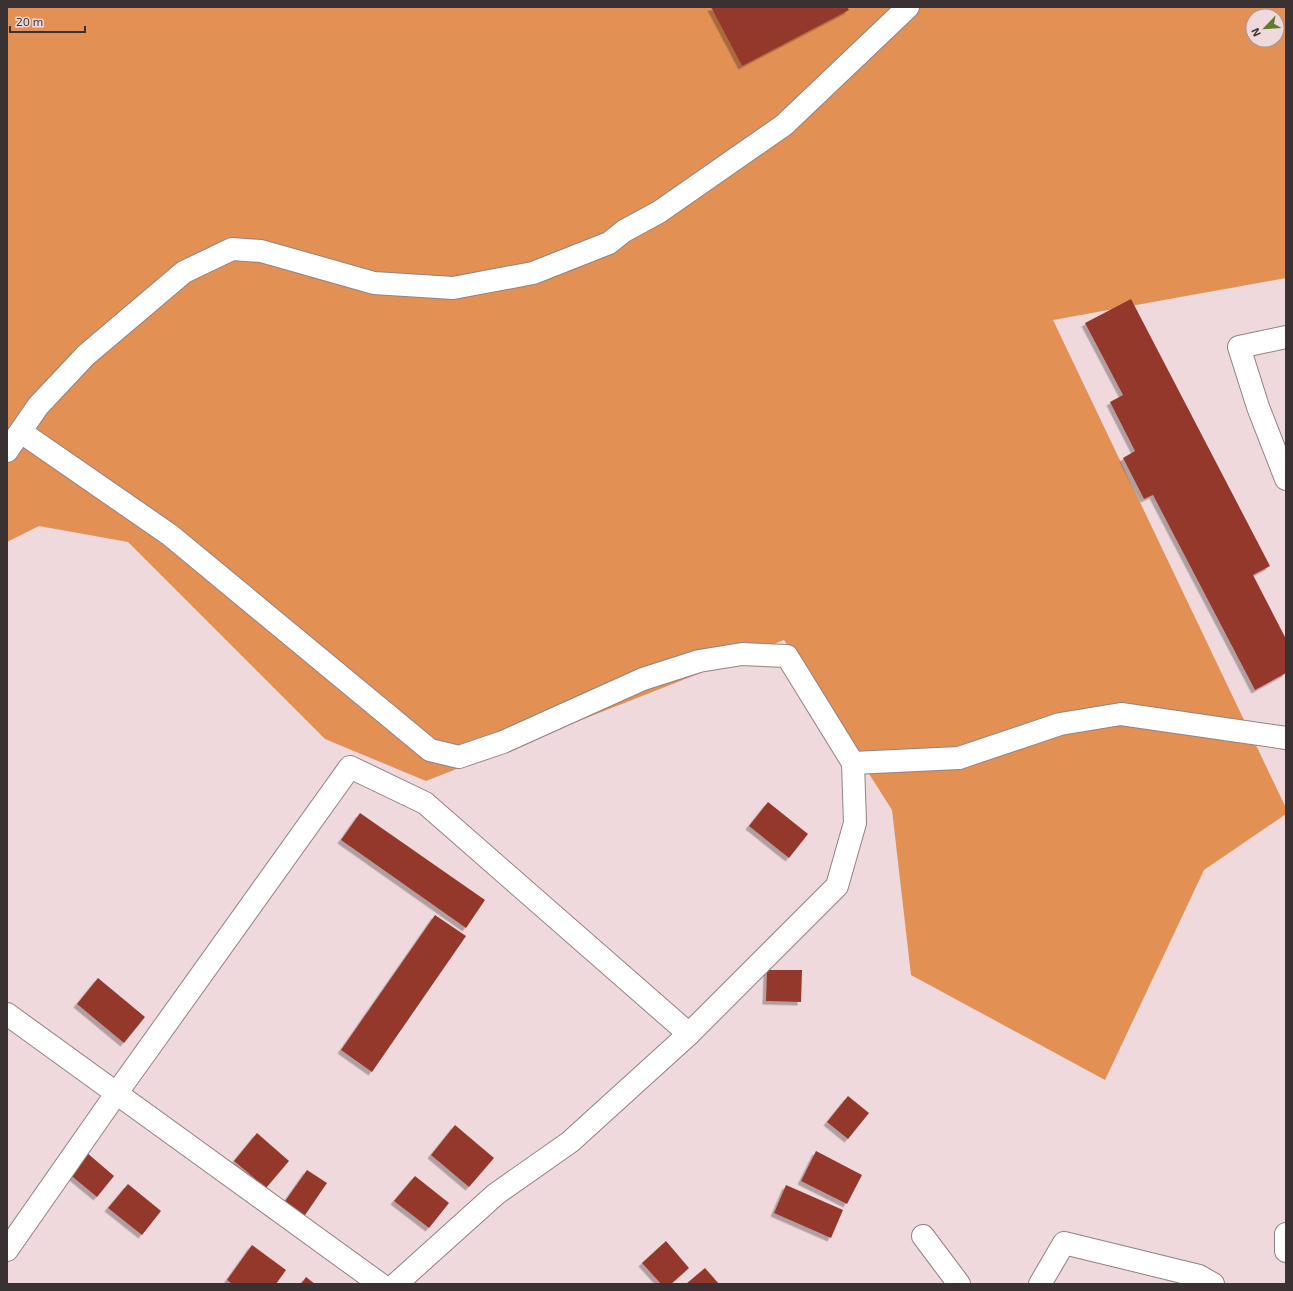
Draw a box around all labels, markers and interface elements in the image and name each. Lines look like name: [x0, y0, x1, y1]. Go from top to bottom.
scale bar: [10, 8, 85, 34]
north arrow: [1245, 8, 1285, 48]
text: 20 m: [16, 14, 43, 28]
text: N: [1248, 26, 1263, 39]

